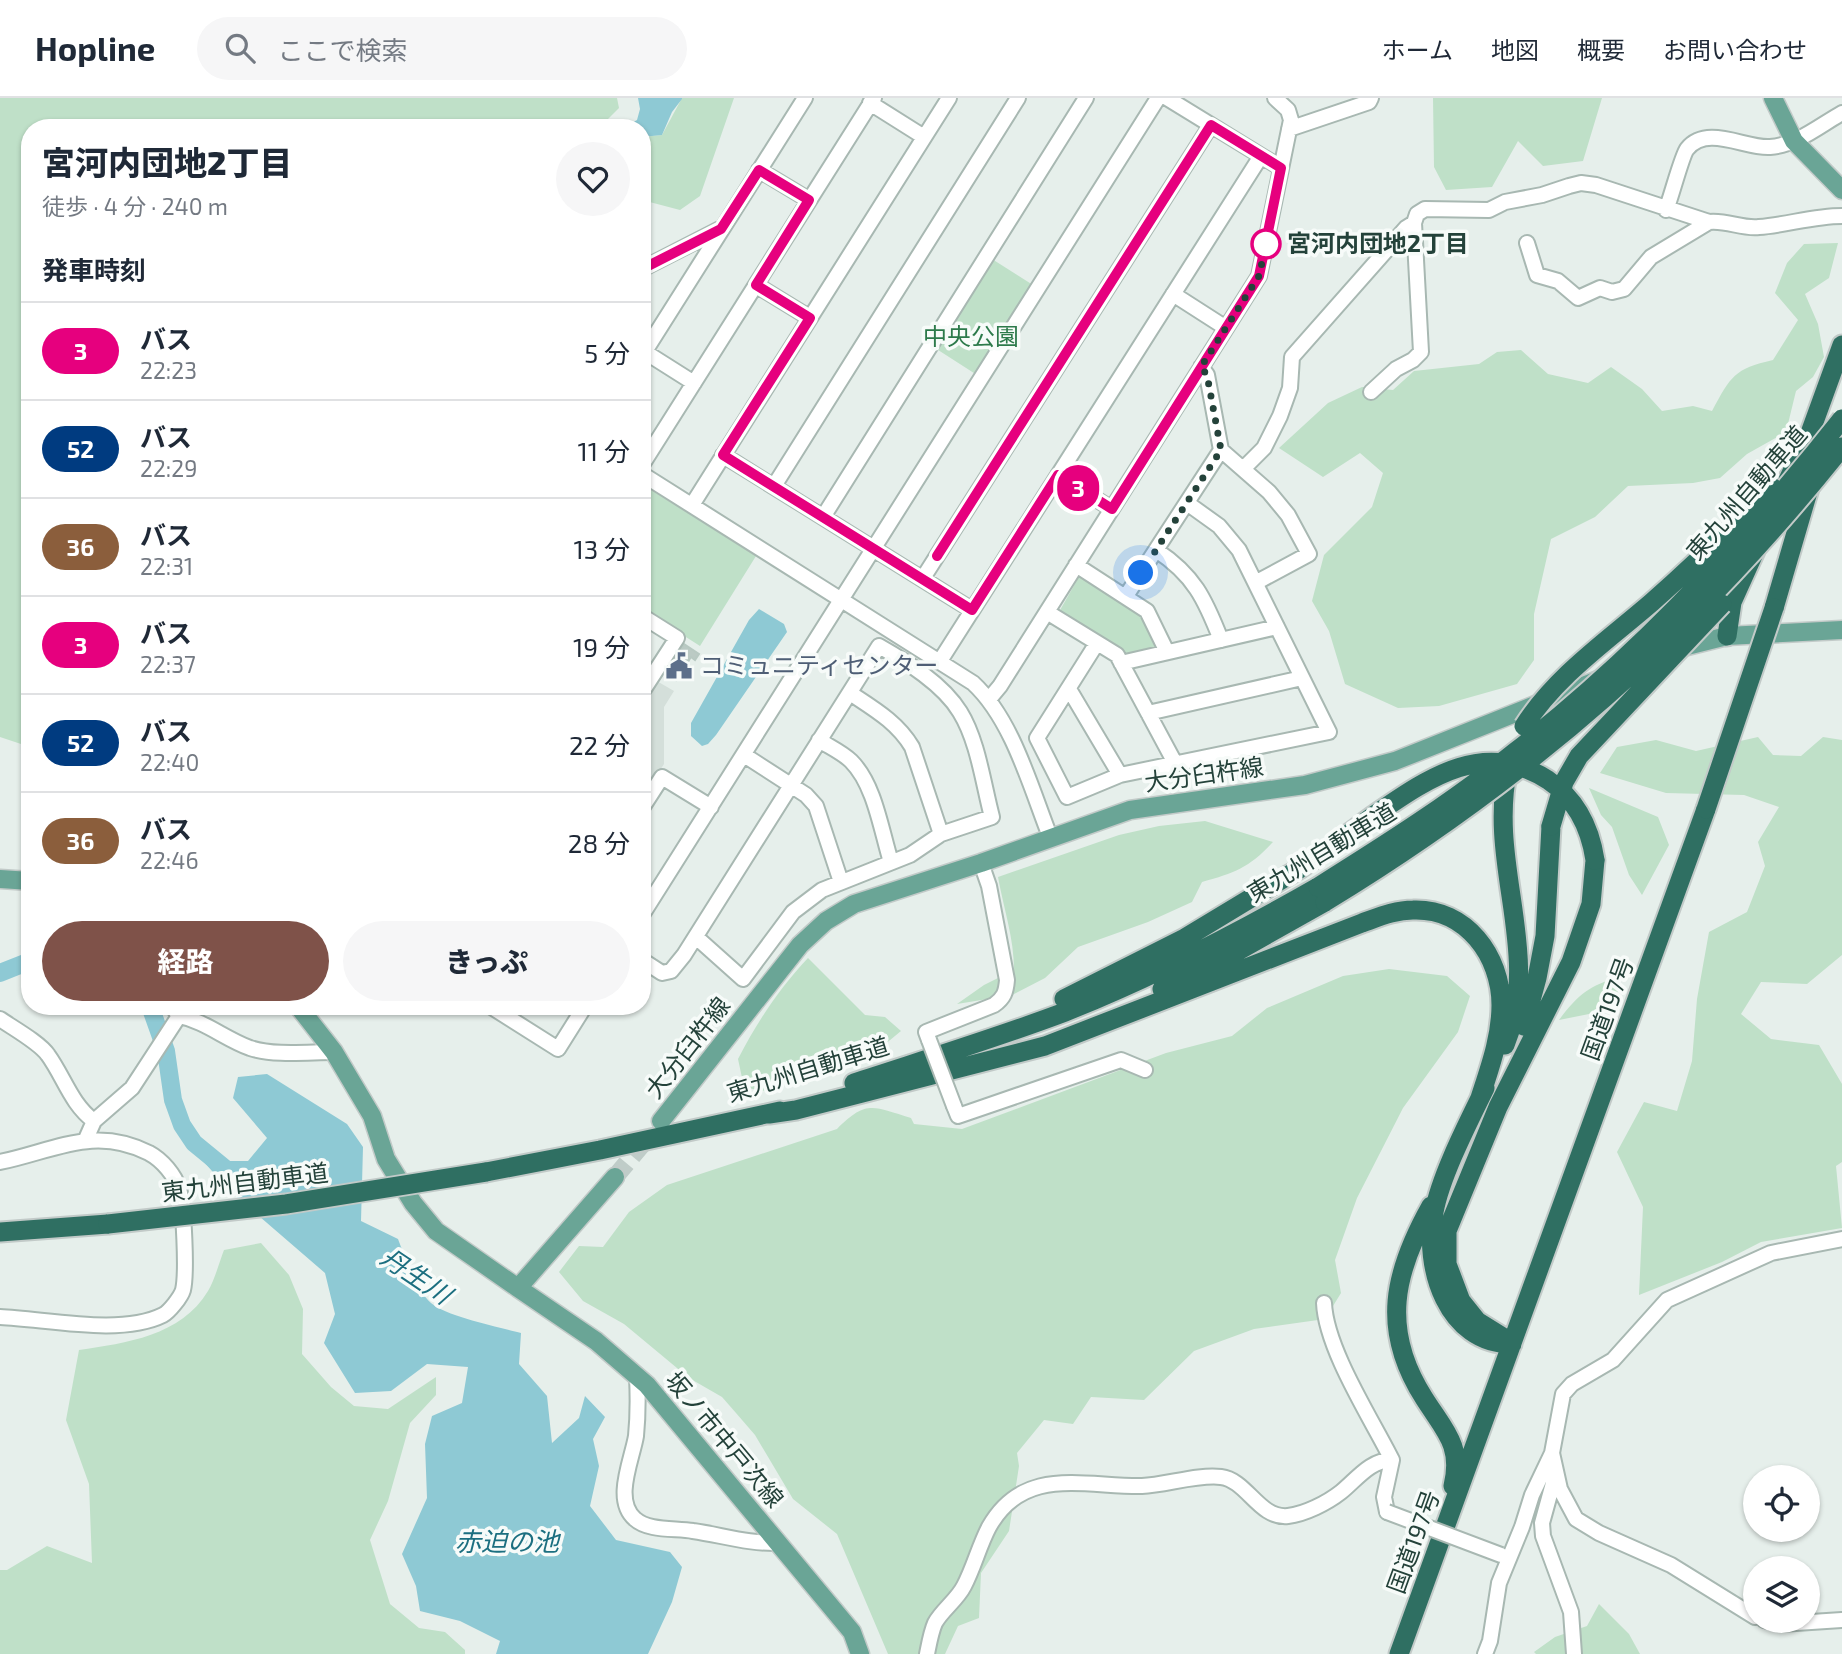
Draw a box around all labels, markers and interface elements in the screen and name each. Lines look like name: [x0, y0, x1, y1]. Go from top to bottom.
search box: [197, 17, 687, 80]
text: Hopline: [35, 28, 155, 68]
icon: search: [221, 29, 259, 67]
text: ここで検索: [277, 34, 407, 65]
text: ホーム: [1382, 35, 1453, 64]
text: 地図: [1491, 35, 1539, 64]
text: 概要: [1577, 35, 1625, 64]
text: お問い合わせ: [1663, 35, 1807, 64]
text: 宮河内団地2丁目: [42, 142, 293, 182]
button: heart: [556, 142, 630, 216]
text: 徒歩 · 4 分 · 240 m: [42, 192, 228, 220]
place label: 宮河内団地2丁目: [1287, 228, 1469, 257]
marker: 宮河内団地2丁目: [1251, 229, 1281, 259]
text: 発車時刻: [42, 254, 146, 285]
park label: 中央公園: [923, 321, 1019, 350]
text: バス: [140, 323, 192, 354]
text: 3: [74, 336, 87, 365]
text: 5 分: [584, 337, 630, 368]
text: 22:23: [140, 356, 197, 384]
street label: 東九州自動車道: [1680, 419, 1812, 565]
text: バス: [140, 421, 192, 452]
text: 52: [67, 434, 94, 463]
text: 11 分: [578, 435, 630, 466]
text: 22:29: [140, 454, 197, 482]
line badge: 3: [1055, 465, 1101, 511]
text: 3: [1071, 473, 1085, 502]
text: バス: [140, 519, 192, 550]
text: 36: [67, 532, 94, 561]
text: 13 分: [573, 533, 630, 564]
text: 22:31: [140, 552, 193, 580]
your location: [1123, 555, 1158, 590]
text: バス: [140, 617, 192, 648]
text: 3: [74, 630, 87, 659]
text: 19 分: [573, 631, 630, 662]
text: 22:37: [140, 650, 196, 678]
place label: コミュニティセンター: [700, 650, 939, 679]
public building icon: コミュニティセンター: [664, 651, 694, 681]
text: バス: [140, 715, 192, 746]
text: 52: [67, 728, 94, 757]
text: 22 分: [569, 729, 630, 760]
text: 22:40: [140, 748, 199, 776]
street label: 大分臼杵線: [1142, 751, 1265, 796]
street label: 東九州自動車道: [1242, 796, 1401, 907]
text: バス: [140, 813, 192, 844]
text: 36: [67, 826, 94, 855]
text: 28 分: [568, 827, 630, 858]
text: 22:46: [140, 846, 199, 874]
button: 経路: [42, 921, 329, 1001]
button: きっぷ: [343, 921, 630, 1001]
street label: 国道197号: [1575, 953, 1639, 1064]
street label: 大分臼杵線: [638, 991, 735, 1103]
street label: 東九州自動車道: [723, 1030, 892, 1107]
street label: 東九州自動車道: [160, 1157, 330, 1206]
water label: 丹生川: [376, 1240, 460, 1311]
street label: 坂ノ市中戸次線: [660, 1365, 790, 1513]
map controls: [1743, 1465, 1820, 1633]
button: locate: [1743, 1465, 1820, 1542]
street label: 国道197号: [1381, 1486, 1445, 1597]
water label: 赤迫の池: [455, 1525, 562, 1556]
button: layers: [1743, 1556, 1820, 1633]

